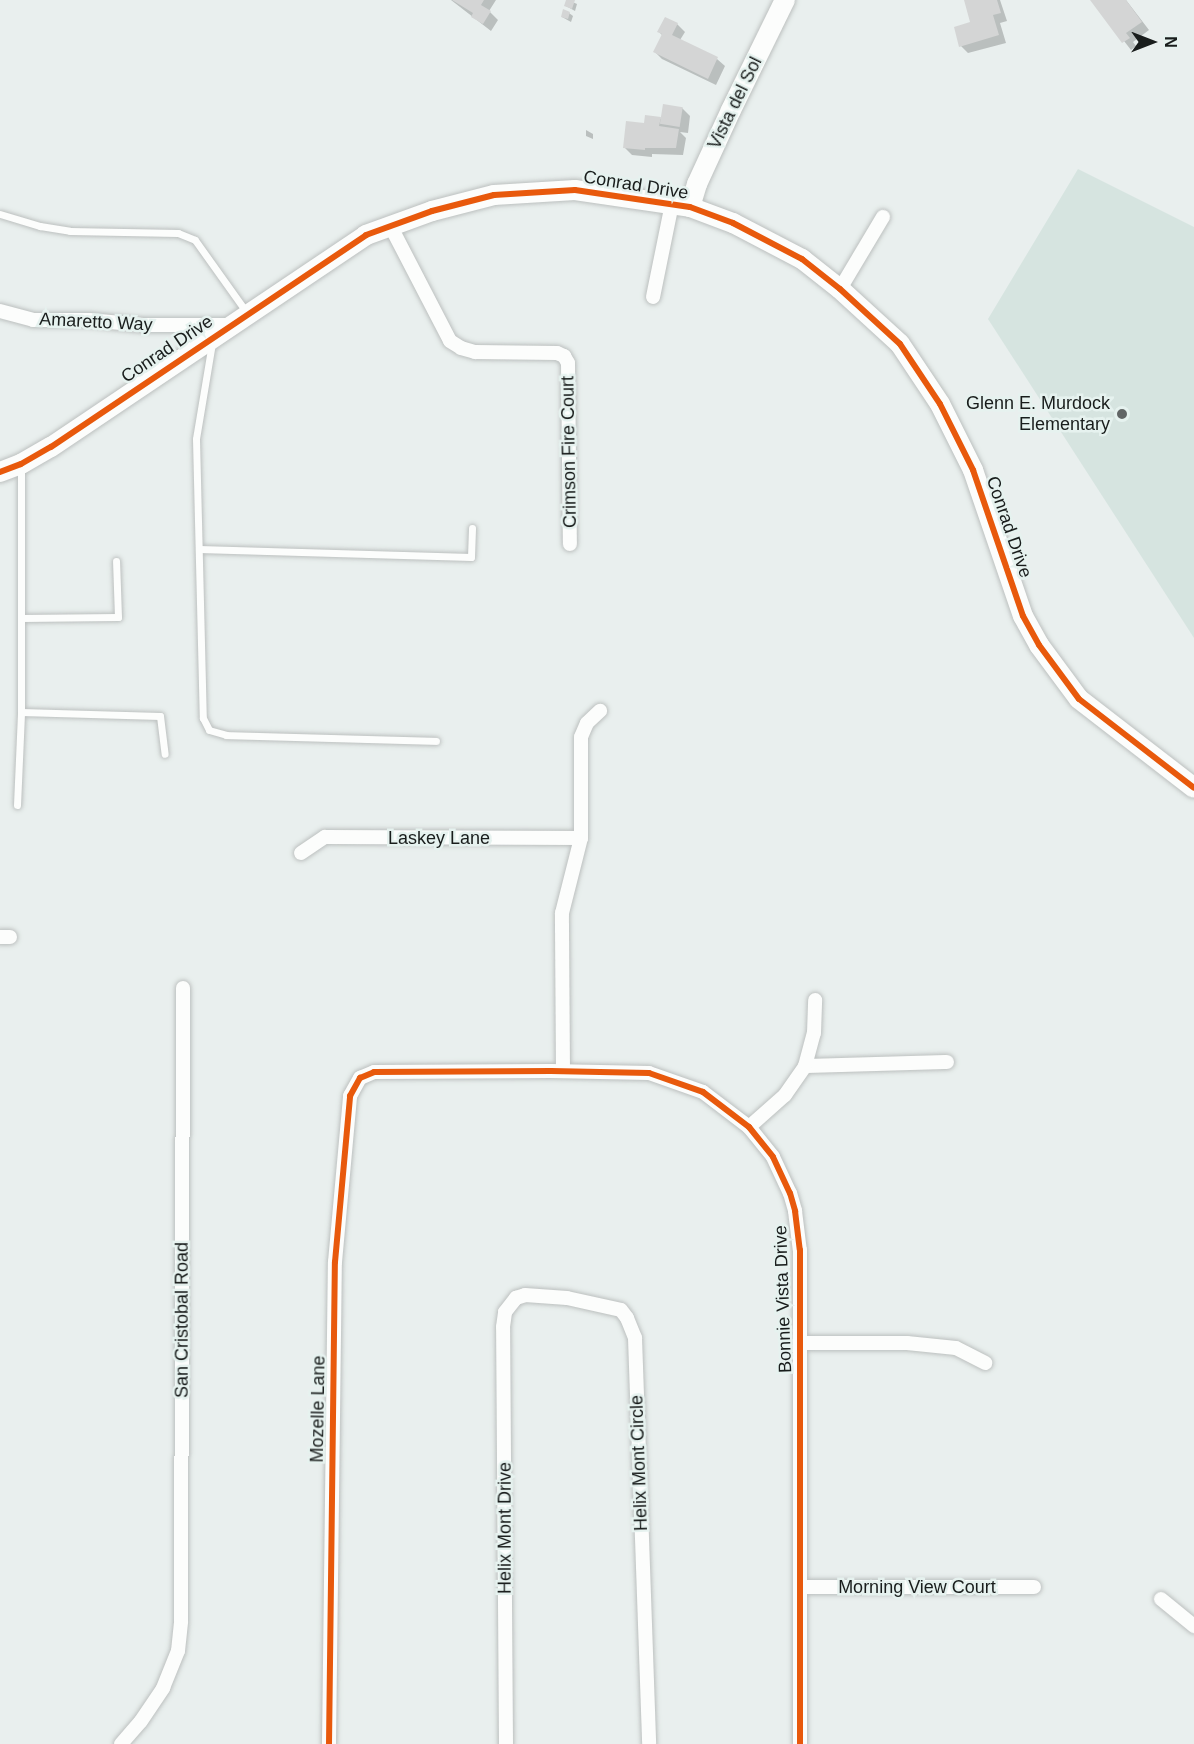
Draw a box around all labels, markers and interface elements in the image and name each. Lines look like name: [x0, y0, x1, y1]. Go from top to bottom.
north arrow: [1122, 12, 1182, 72]
text: N: [1162, 36, 1179, 48]
street label: Vista del Sol: [703, 53, 767, 153]
street label: Conrad Drive: [582, 166, 690, 204]
street label: Amaretto Way: [39, 308, 153, 336]
street label: Conrad Drive: [117, 310, 217, 388]
street label: Crimson Fire Court: [557, 376, 581, 528]
place label: Glenn E. Murdock Elementary: [966, 393, 1110, 436]
marker: Glenn E. Murdock Elementary: [1115, 407, 1129, 421]
street label: Conrad Drive: [982, 473, 1036, 581]
street label: Laskey Lane: [388, 827, 490, 849]
street label: Bonnie Vista Drive: [770, 1225, 796, 1373]
street label: San Cristobal Road: [171, 1242, 193, 1398]
street label: Mozelle Lane: [306, 1355, 330, 1463]
street label: Helix Mont Circle: [626, 1395, 652, 1531]
street label: Helix Mont Drive: [494, 1462, 516, 1594]
street label: Morning View Court: [838, 1576, 996, 1598]

